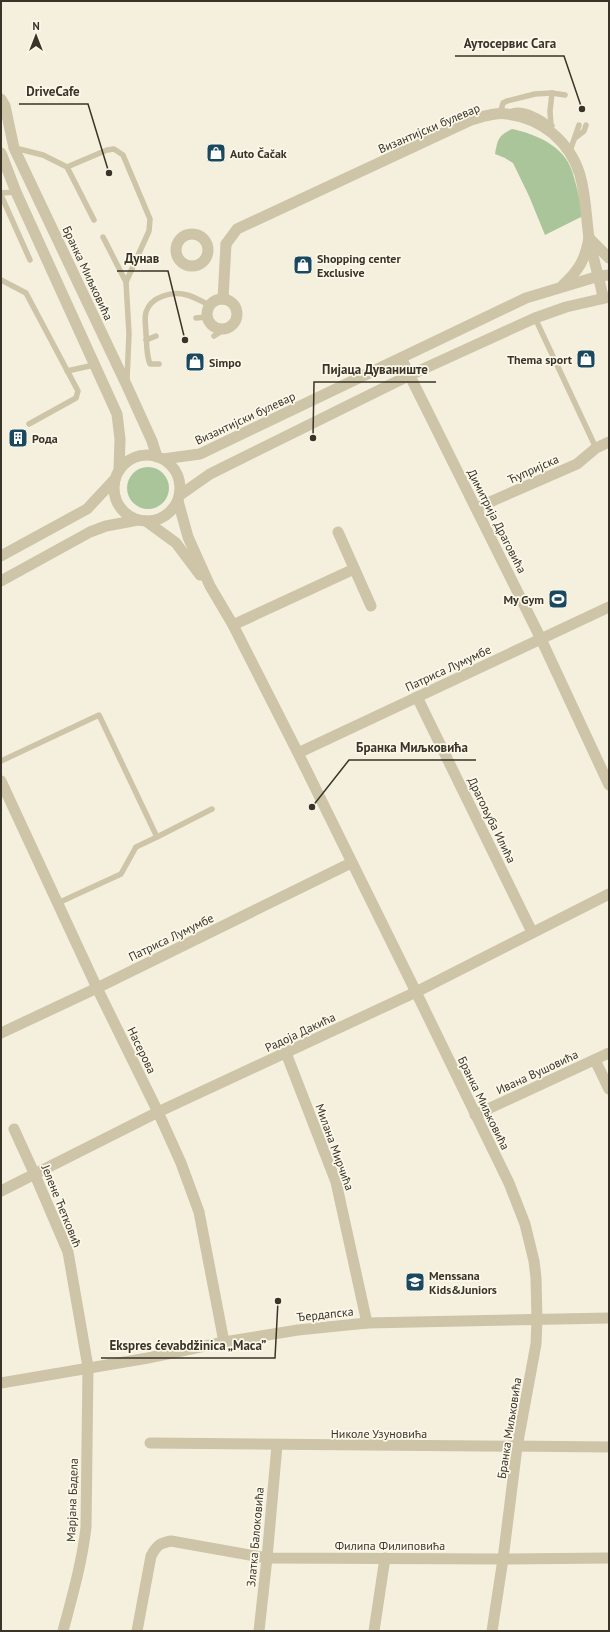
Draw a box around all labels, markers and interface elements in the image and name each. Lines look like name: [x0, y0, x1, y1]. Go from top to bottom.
north arrow: [16, 16, 56, 56]
text: N: [32, 19, 40, 33]
callout: Аутосервис Сага: [455, 31, 564, 56]
text: Аутосервис Сага: [464, 35, 556, 52]
callout: DriveCafe: [19, 79, 88, 104]
text: DriveCafe: [26, 83, 80, 100]
street label: Византијски булевар: [376, 100, 482, 156]
shop icon: Auto Čačak: [205, 142, 227, 164]
place label: Auto Čačak: [230, 146, 287, 161]
street label: Бранка Миљковића: [60, 223, 116, 323]
callout: Дунав: [117, 246, 168, 271]
text: Дунав: [125, 250, 160, 267]
place label: Shopping center Exclusive: [317, 251, 401, 280]
shop icon: Shopping center Exclusive: [292, 254, 314, 276]
shop icon: Thema sport: [575, 348, 597, 370]
shop icon: Simpo: [184, 351, 206, 373]
place label: Thema sport: [507, 352, 573, 367]
place label: Simpo: [209, 355, 242, 370]
callout: Пијаца Дуваниште: [314, 357, 436, 382]
text: Пијаца Дуваниште: [322, 361, 428, 378]
street label: Византијски булевар: [192, 388, 298, 448]
building icon: Рода: [7, 427, 29, 449]
place label: Рода: [32, 431, 58, 446]
street label: Ћупријска: [505, 451, 561, 487]
street label: Димитрија Драговића: [464, 466, 530, 576]
sports icon: My Gym: [547, 588, 569, 610]
place label: My Gym: [504, 592, 544, 607]
street label: Патриса Лумумбе: [403, 642, 493, 694]
callout: Бранка Миљковића: [349, 735, 476, 760]
text: Бранка Миљковића: [356, 739, 468, 756]
street label: Драгољуба Илића: [465, 775, 519, 866]
street label: Патриса Лумумбе: [126, 910, 216, 964]
street label: Радоја Дакића: [262, 1009, 338, 1055]
street label: Насерова: [124, 1024, 160, 1076]
street label: Ивана Вушовића: [494, 1046, 580, 1098]
street label: Бранка Миљковића: [455, 1054, 513, 1152]
street label: Милана Мирчића: [312, 1102, 358, 1192]
street label: Јелене Ћетковић: [38, 1162, 85, 1250]
place label: Menssana Kids&Juniors: [429, 1268, 497, 1297]
school or university icon: Menssana Kids&Juniors: [404, 1271, 426, 1293]
street label: Ђердапска: [296, 1304, 354, 1324]
callout: Ekspres ćevabdžinica „Maca”: [101, 1333, 275, 1358]
text: Ekspres ćevabdžinica „Maca”: [109, 1337, 267, 1354]
street label: Бранка Миљковића: [494, 1376, 524, 1480]
street label: Николе Узуновића: [331, 1426, 427, 1441]
street label: Марјана Бадела: [63, 1458, 81, 1542]
street label: Златка Балоковића: [243, 1486, 267, 1588]
street label: Филипа Филиповића: [335, 1538, 445, 1553]

